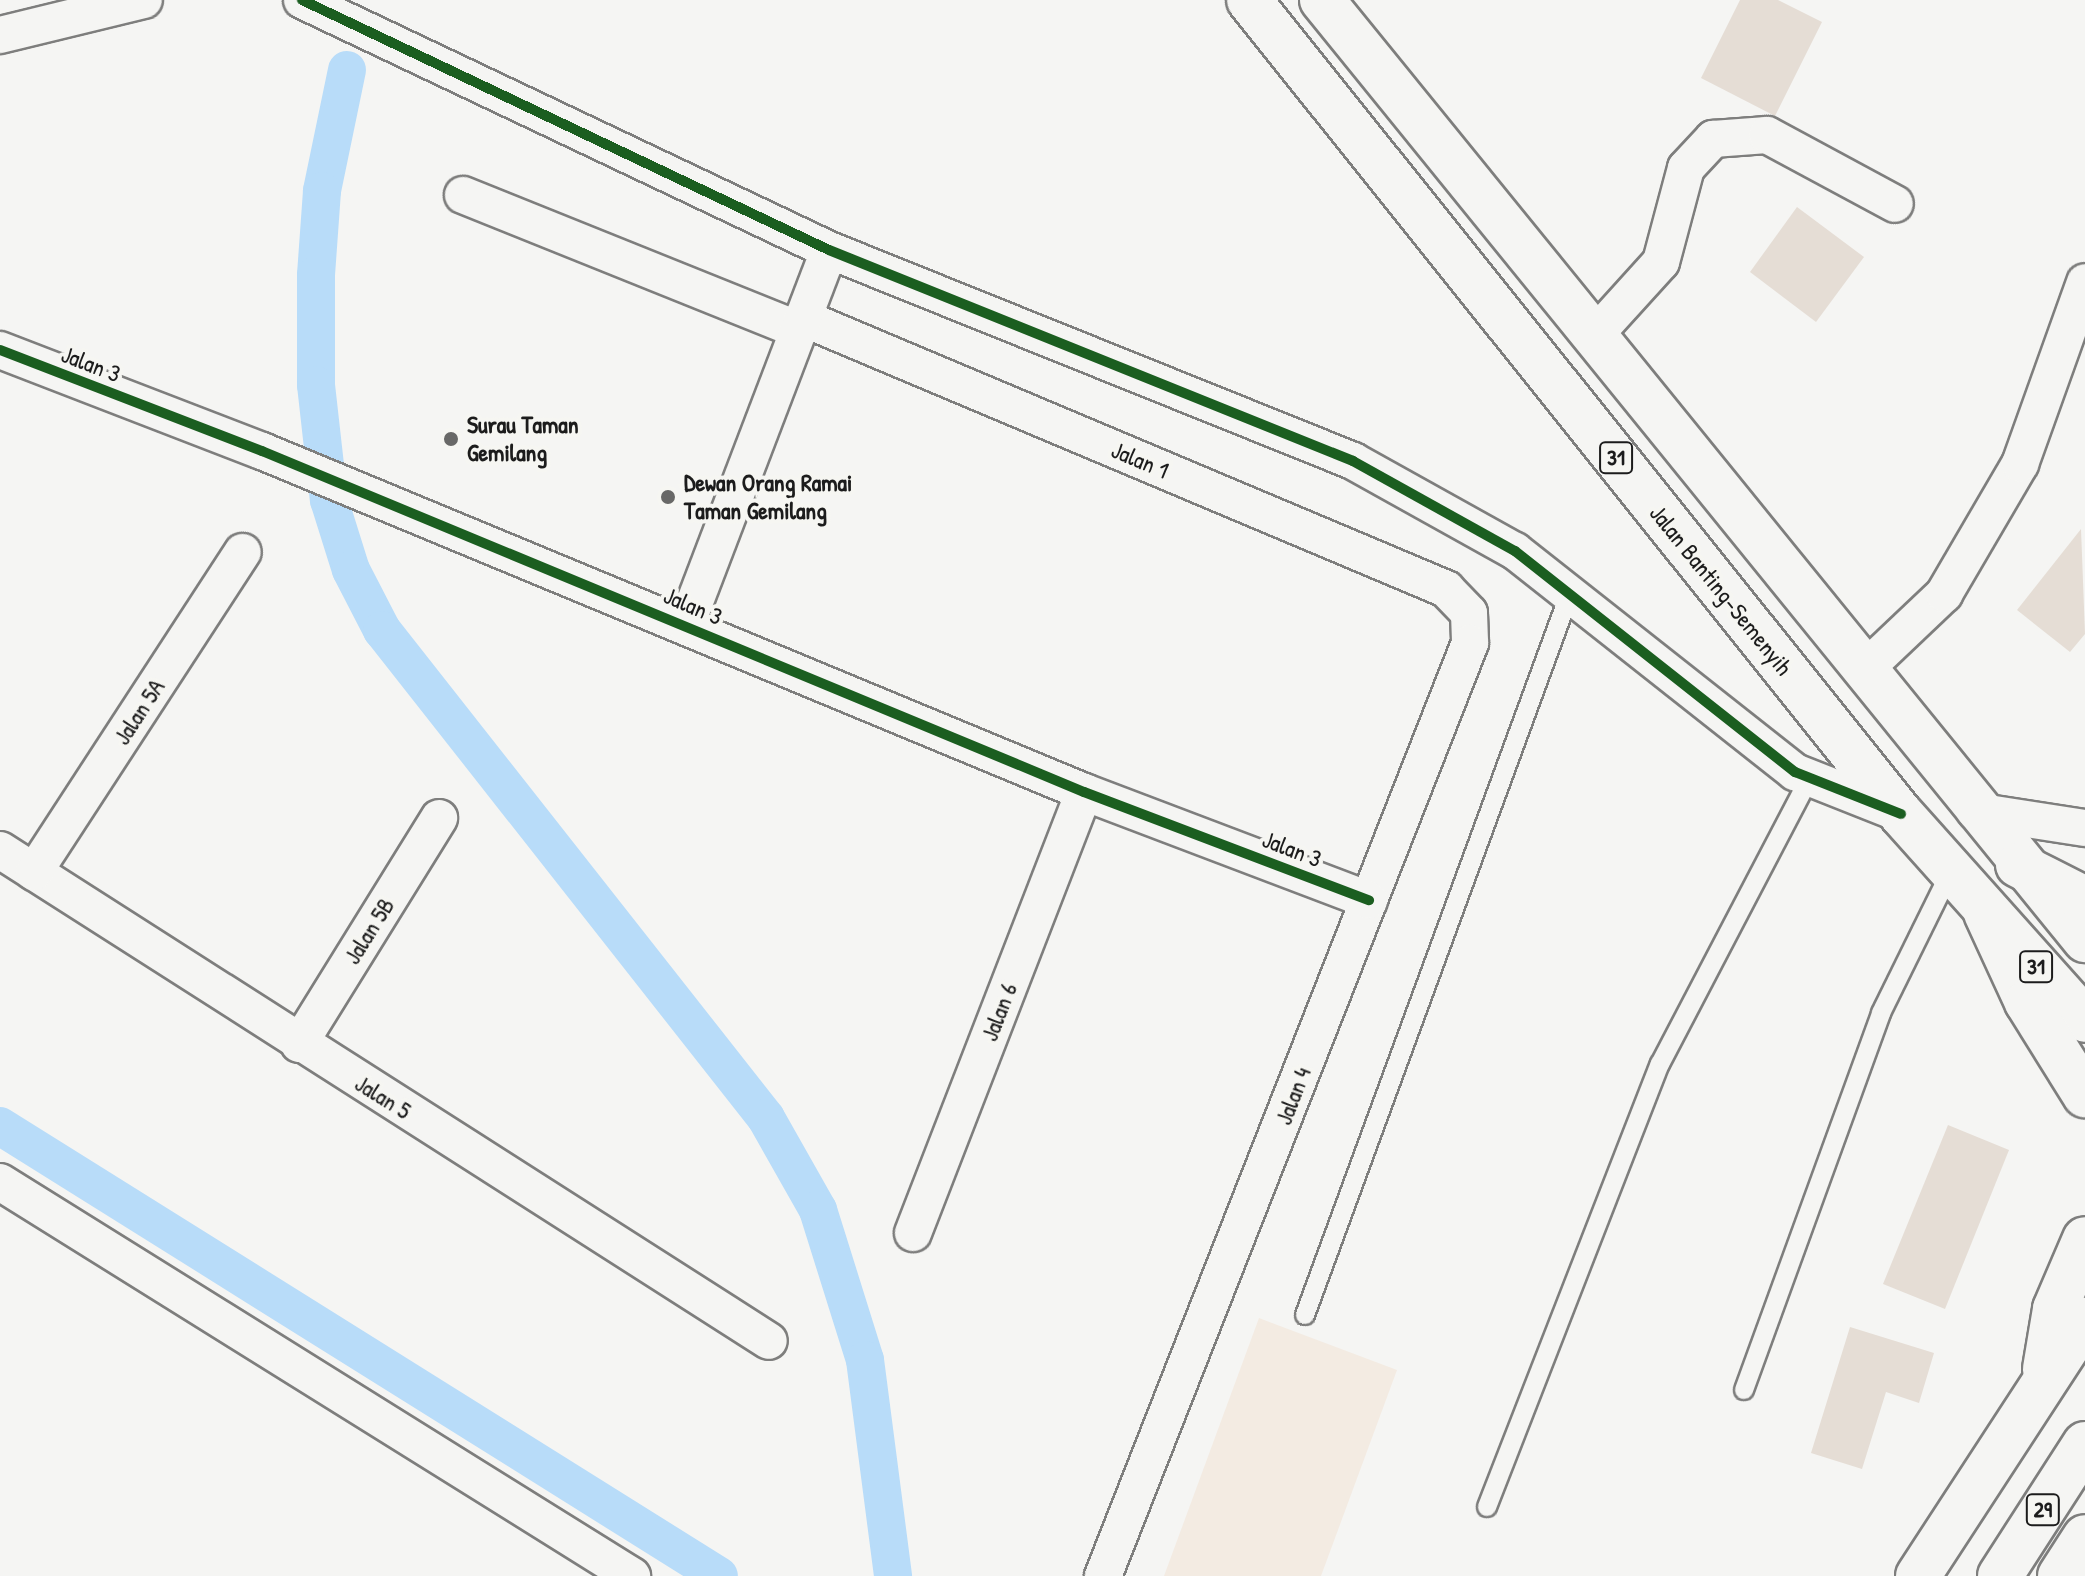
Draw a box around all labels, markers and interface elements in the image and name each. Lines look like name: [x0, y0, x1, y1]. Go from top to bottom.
street label: Jalan 3: [57, 340, 125, 388]
place label: Surau Taman Gemilang: [467, 411, 579, 467]
marker: Surau Taman Gemilang: [442, 430, 460, 448]
street label: Jalan 1: [1107, 435, 1173, 485]
road number: 31: [1598, 440, 1634, 476]
place label: Dewan Orang Ramai Taman Gemilang: [684, 469, 852, 525]
marker: Dewan Orang Ramai Taman Gemilang: [659, 488, 677, 506]
street label: Jalan Banting-Semenyih: [1644, 499, 1798, 681]
street label: Jalan 3: [659, 581, 727, 631]
street label: Jalan 5A: [107, 674, 171, 750]
street label: Jalan 3: [1258, 825, 1326, 873]
street label: Jalan 5B: [338, 893, 400, 969]
road number: 31: [2018, 949, 2054, 985]
street label: Jalan 6: [975, 979, 1023, 1045]
street label: Jalan 4: [1269, 1063, 1317, 1129]
street label: Jalan 5: [350, 1069, 416, 1125]
road number: 29: [2025, 1492, 2061, 1528]

